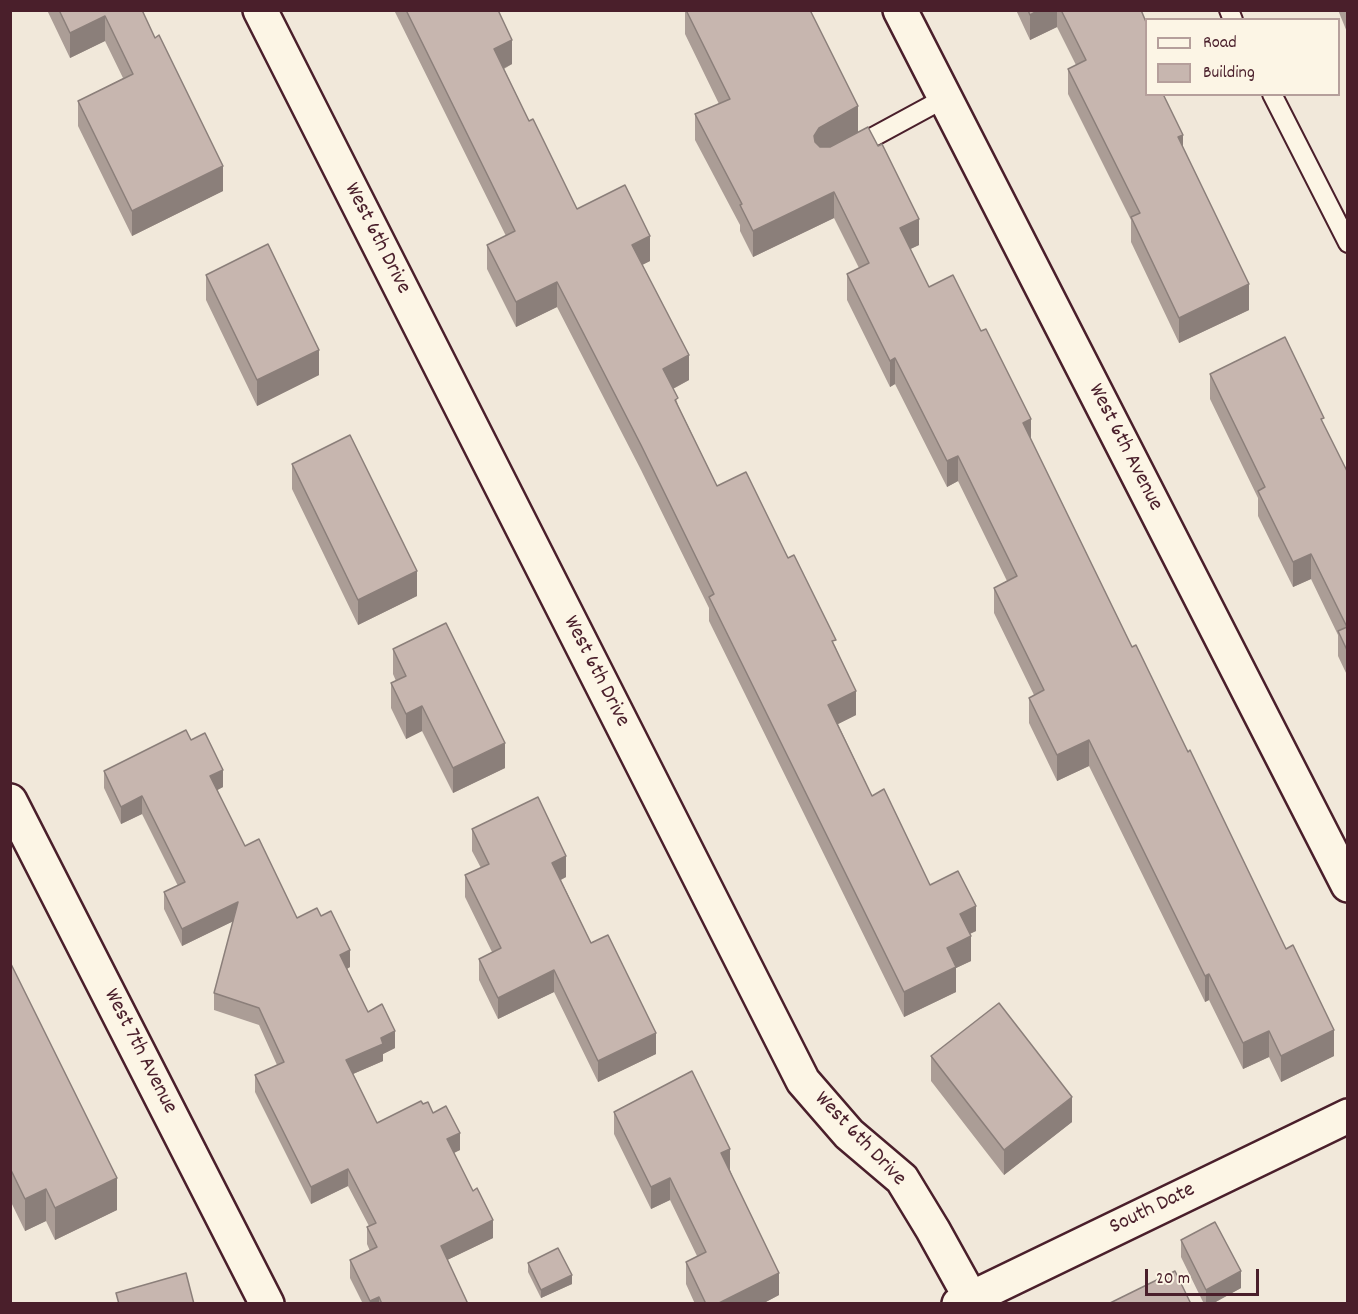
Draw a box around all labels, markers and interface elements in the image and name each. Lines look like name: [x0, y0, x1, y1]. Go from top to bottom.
legend: [1145, 18, 1340, 96]
text: Road: [1203, 31, 1237, 56]
text: Building: [1203, 61, 1255, 86]
street label: West 6th Drive: [337, 179, 415, 299]
street label: West 6th Avenue: [1081, 380, 1167, 516]
street label: West 6th Drive: [556, 612, 634, 732]
street label: West 7th Avenue: [96, 985, 182, 1119]
street label: West 6th Drive: [807, 1087, 911, 1193]
street label: South Date: [1106, 1178, 1200, 1242]
scale bar: [1148, 1257, 1262, 1295]
text: 20 m: [1156, 1267, 1190, 1292]

